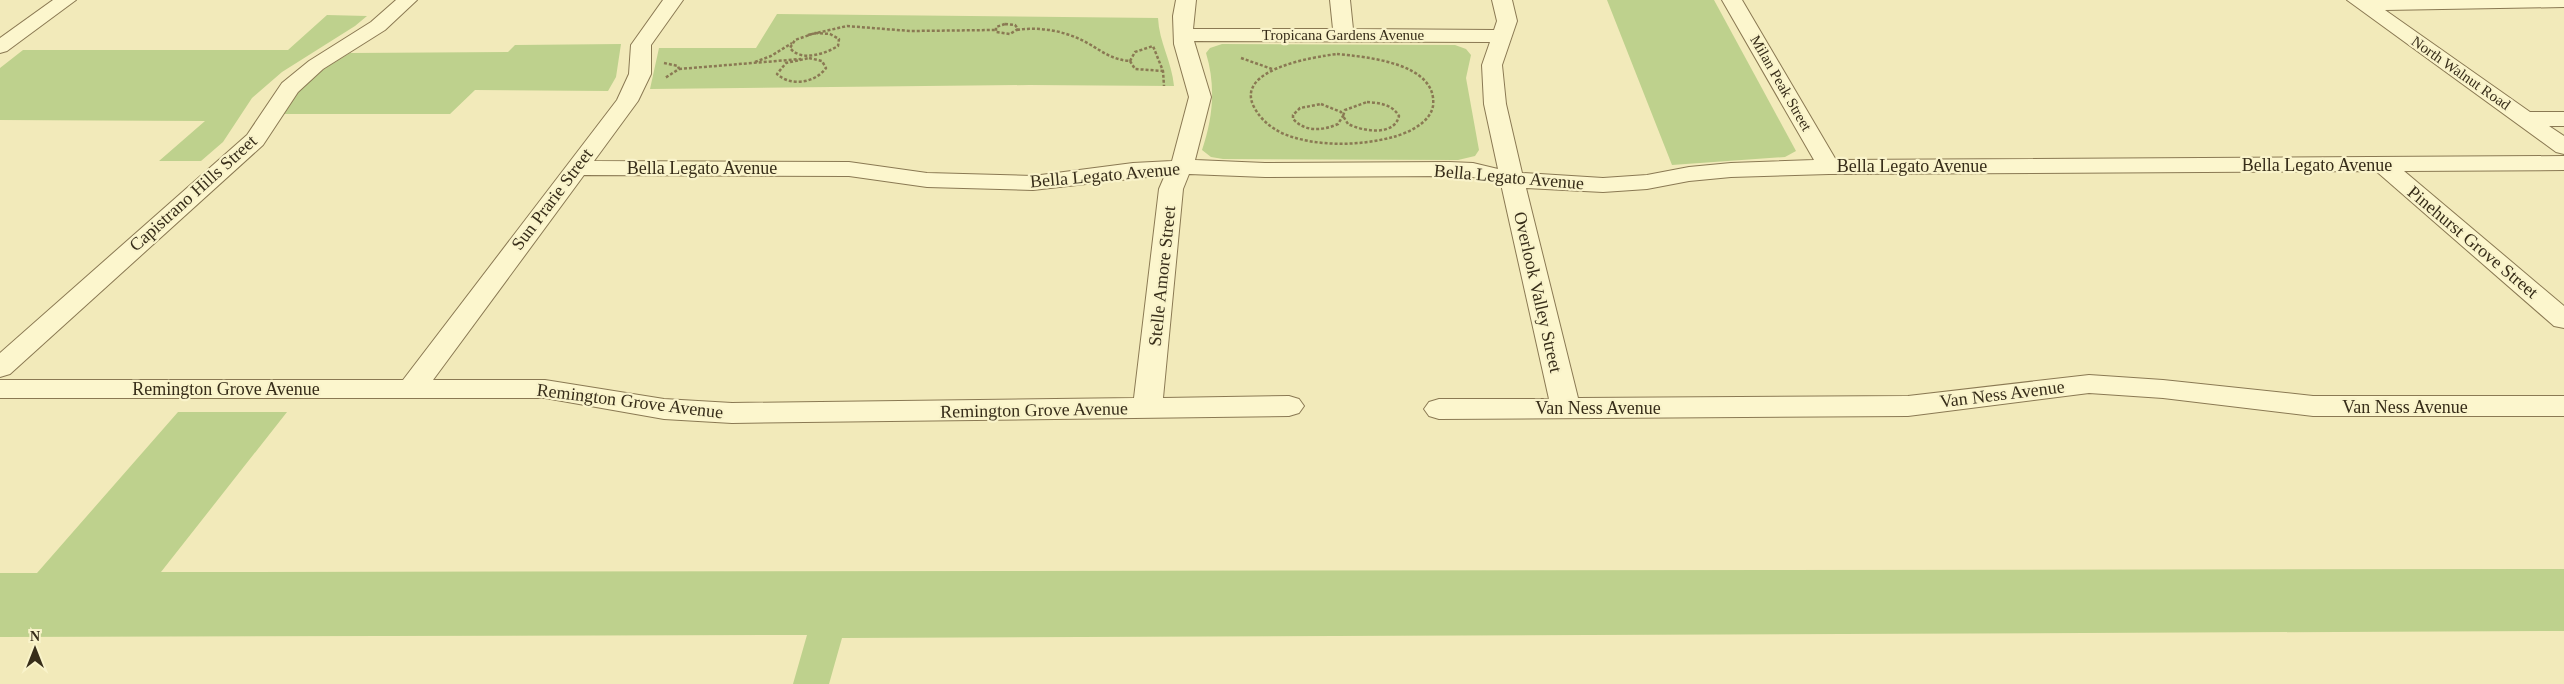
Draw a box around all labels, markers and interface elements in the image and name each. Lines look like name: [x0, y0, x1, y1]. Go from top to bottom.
street label: Tropicana Gardens Avenue: [1262, 27, 1425, 43]
street label: Milan Peak Street: [1747, 32, 1815, 134]
street label: North Walnut Road: [2409, 33, 2514, 113]
street label: Capistrano Hills Street: [125, 131, 261, 255]
street label: Sun Prarie Street: [507, 144, 597, 254]
street label: Bella Legato Avenue: [2242, 155, 2392, 175]
street label: Bella Legato Avenue: [1837, 156, 1987, 176]
street label: Bella Legato Avenue: [627, 158, 777, 178]
street label: Bella Legato Avenue: [1029, 158, 1181, 192]
street label: Bella Legato Avenue: [1433, 160, 1585, 194]
street label: Pinehurst Grove Street: [2404, 182, 2542, 302]
street label: Stelle Amore Street: [1145, 205, 1179, 347]
street label: Overlook Valley Street: [1510, 210, 1566, 374]
street label: Van Ness Avenue: [1938, 376, 2066, 412]
street label: Remington Grove Avenue: [132, 379, 320, 399]
street label: Remington Grove Avenue: [536, 380, 724, 422]
street label: Van Ness Avenue: [2342, 397, 2468, 417]
street label: Remington Grove Avenue: [940, 398, 1128, 422]
street label: Van Ness Avenue: [1535, 398, 1661, 418]
north arrow: [10, 624, 60, 674]
text: N: [30, 629, 40, 644]

